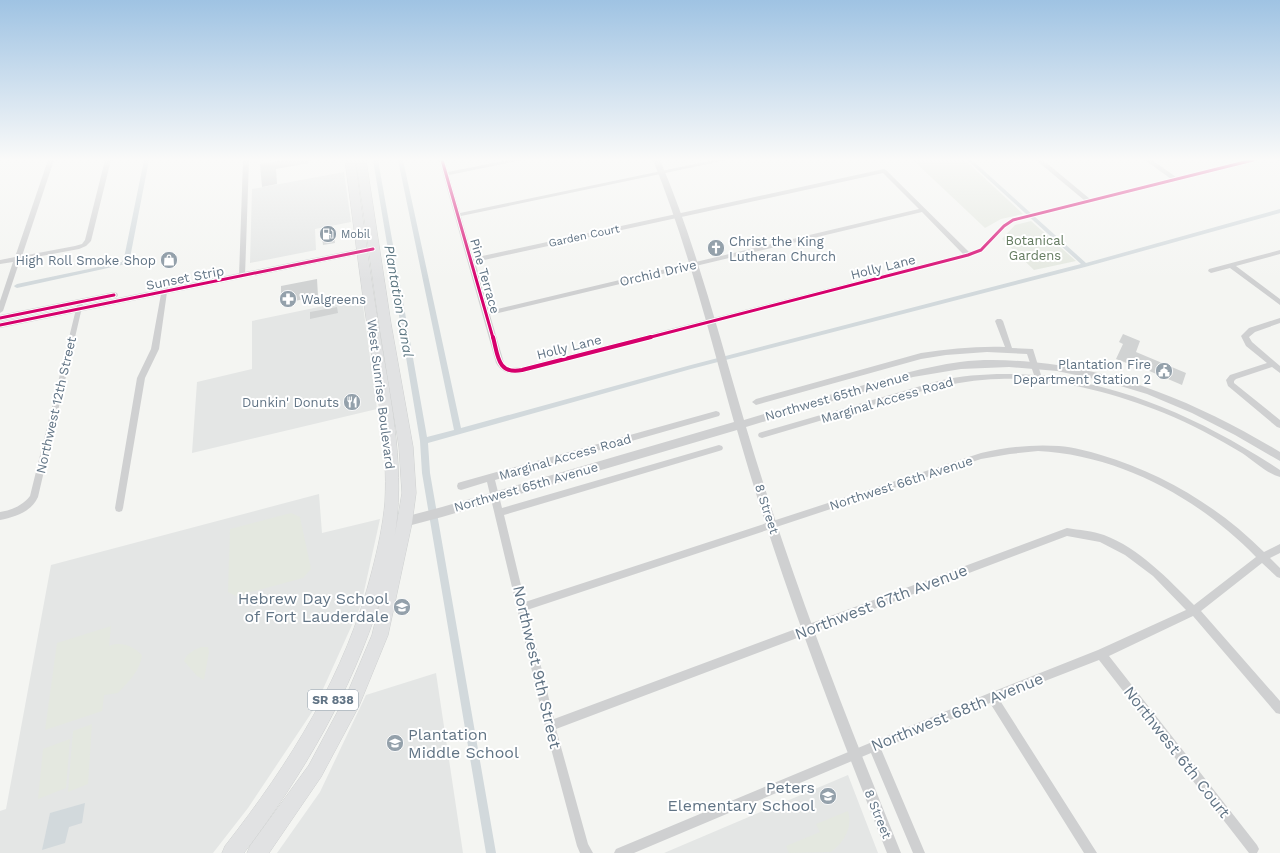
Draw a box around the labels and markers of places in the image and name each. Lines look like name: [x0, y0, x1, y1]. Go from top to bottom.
fuel station icon: Mobil: [318, 224, 338, 244]
place label: Mobil: [341, 228, 371, 241]
place label: Christ the King Lutheran Church: [729, 234, 836, 264]
church icon: Christ the King Lutheran Church: [706, 238, 726, 258]
shop icon: High Roll Smoke Shop: [159, 250, 179, 270]
place label: High Roll Smoke Shop: [16, 253, 156, 268]
pharmacy icon: Walgreens: [278, 289, 298, 309]
place label: Walgreens: [301, 292, 366, 307]
place label: Plantation Fire Department Station 2: [1013, 357, 1151, 387]
public building icon: Plantation Fire Department Station 2: [1154, 361, 1174, 381]
restaurant icon: Dunkin' Donuts: [342, 392, 362, 412]
place label: Dunkin' Donuts: [242, 395, 339, 410]
place label: Hebrew Day School of Fort Lauderdale: [238, 589, 389, 626]
school or university icon: Hebrew Day School of Fort Lauderdale: [392, 597, 412, 617]
place label: Plantation Middle School: [408, 725, 519, 762]
school or university icon: Plantation Middle School: [385, 733, 405, 753]
place label: Peters Elementary School: [668, 778, 815, 815]
school or university icon: Peters Elementary School: [818, 786, 838, 806]

